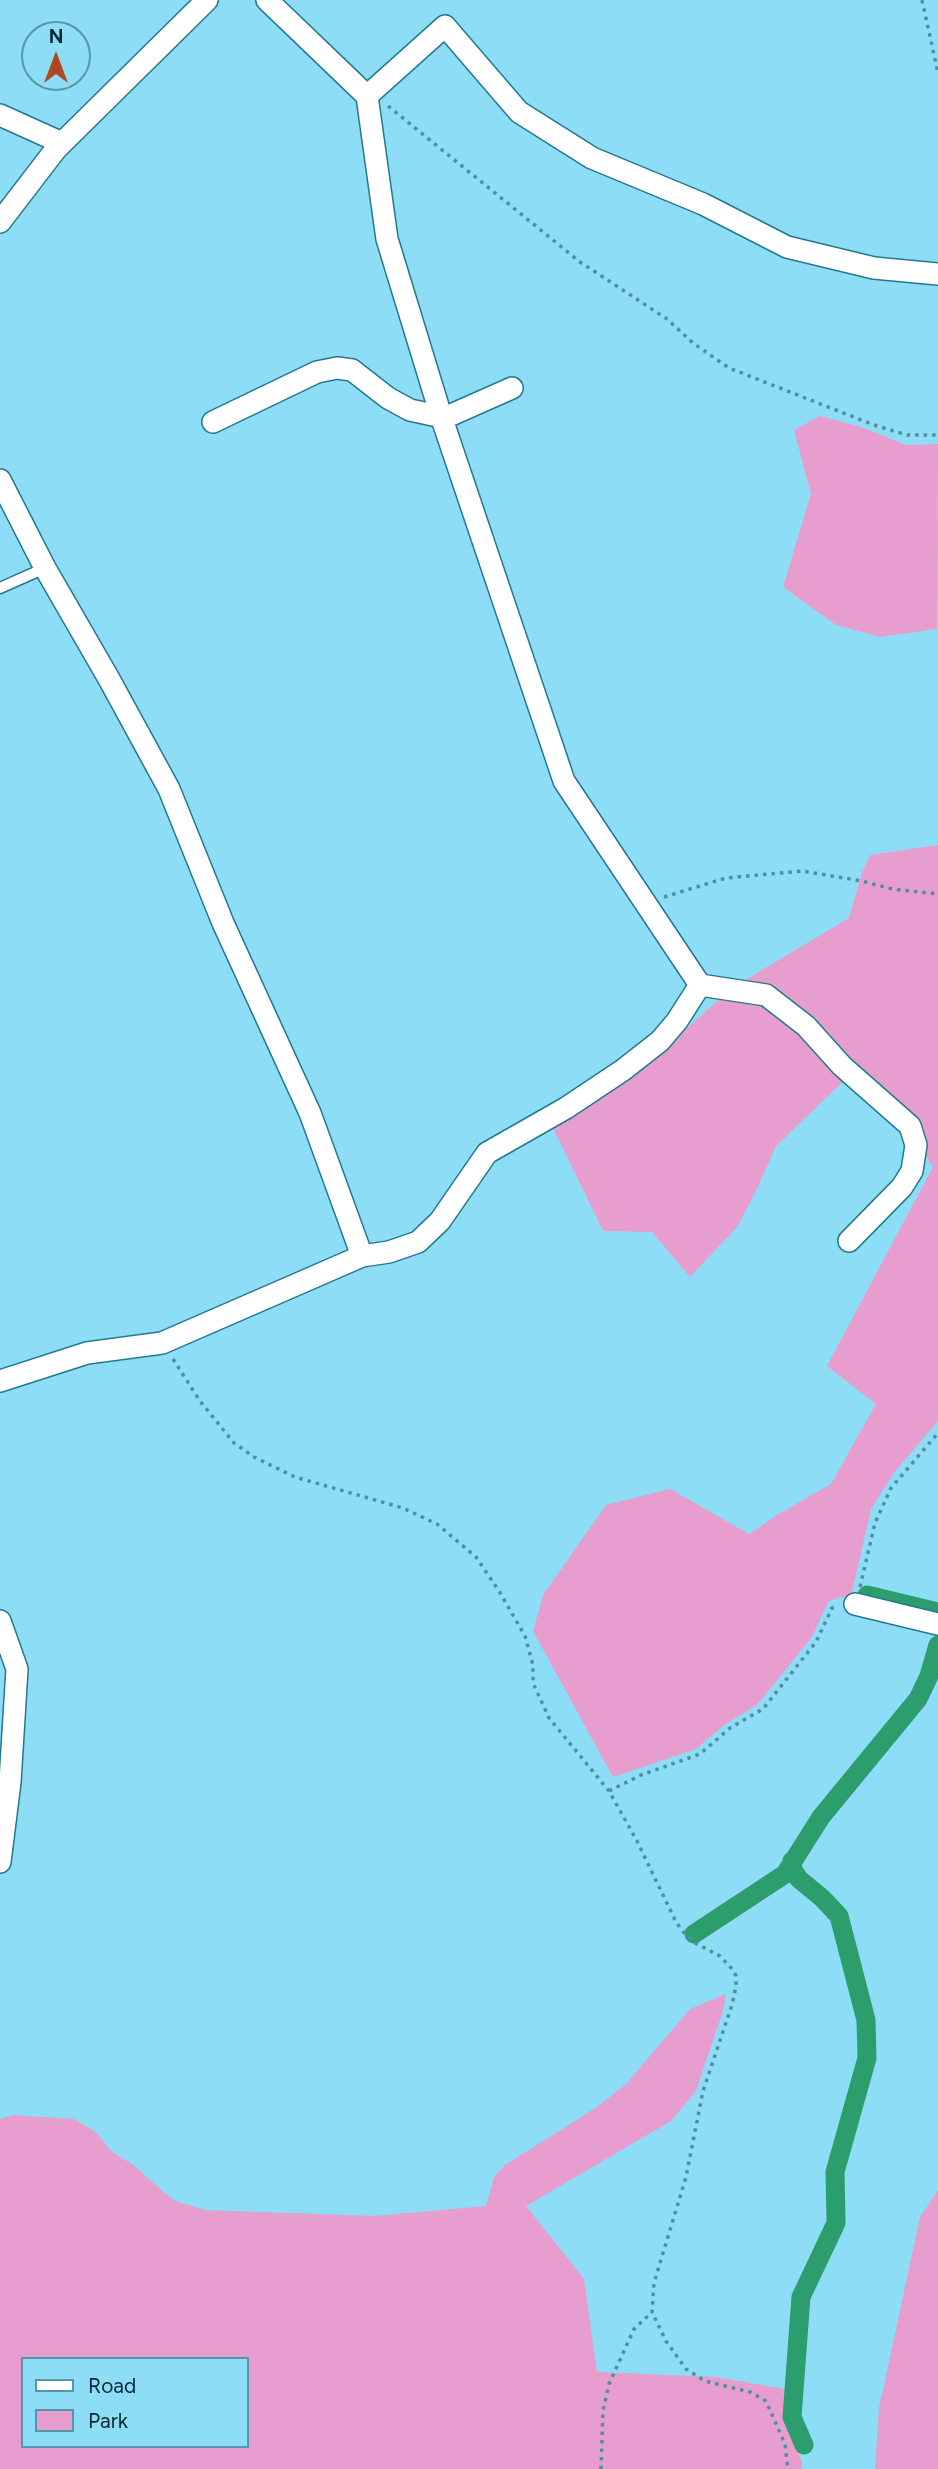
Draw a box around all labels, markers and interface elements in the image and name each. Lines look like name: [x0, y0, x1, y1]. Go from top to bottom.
north arrow: [21, 21, 91, 91]
text: N: [49, 25, 63, 48]
legend: [21, 2357, 248, 2448]
text: Road: [88, 2373, 136, 2398]
text: Park: [88, 2408, 128, 2433]

